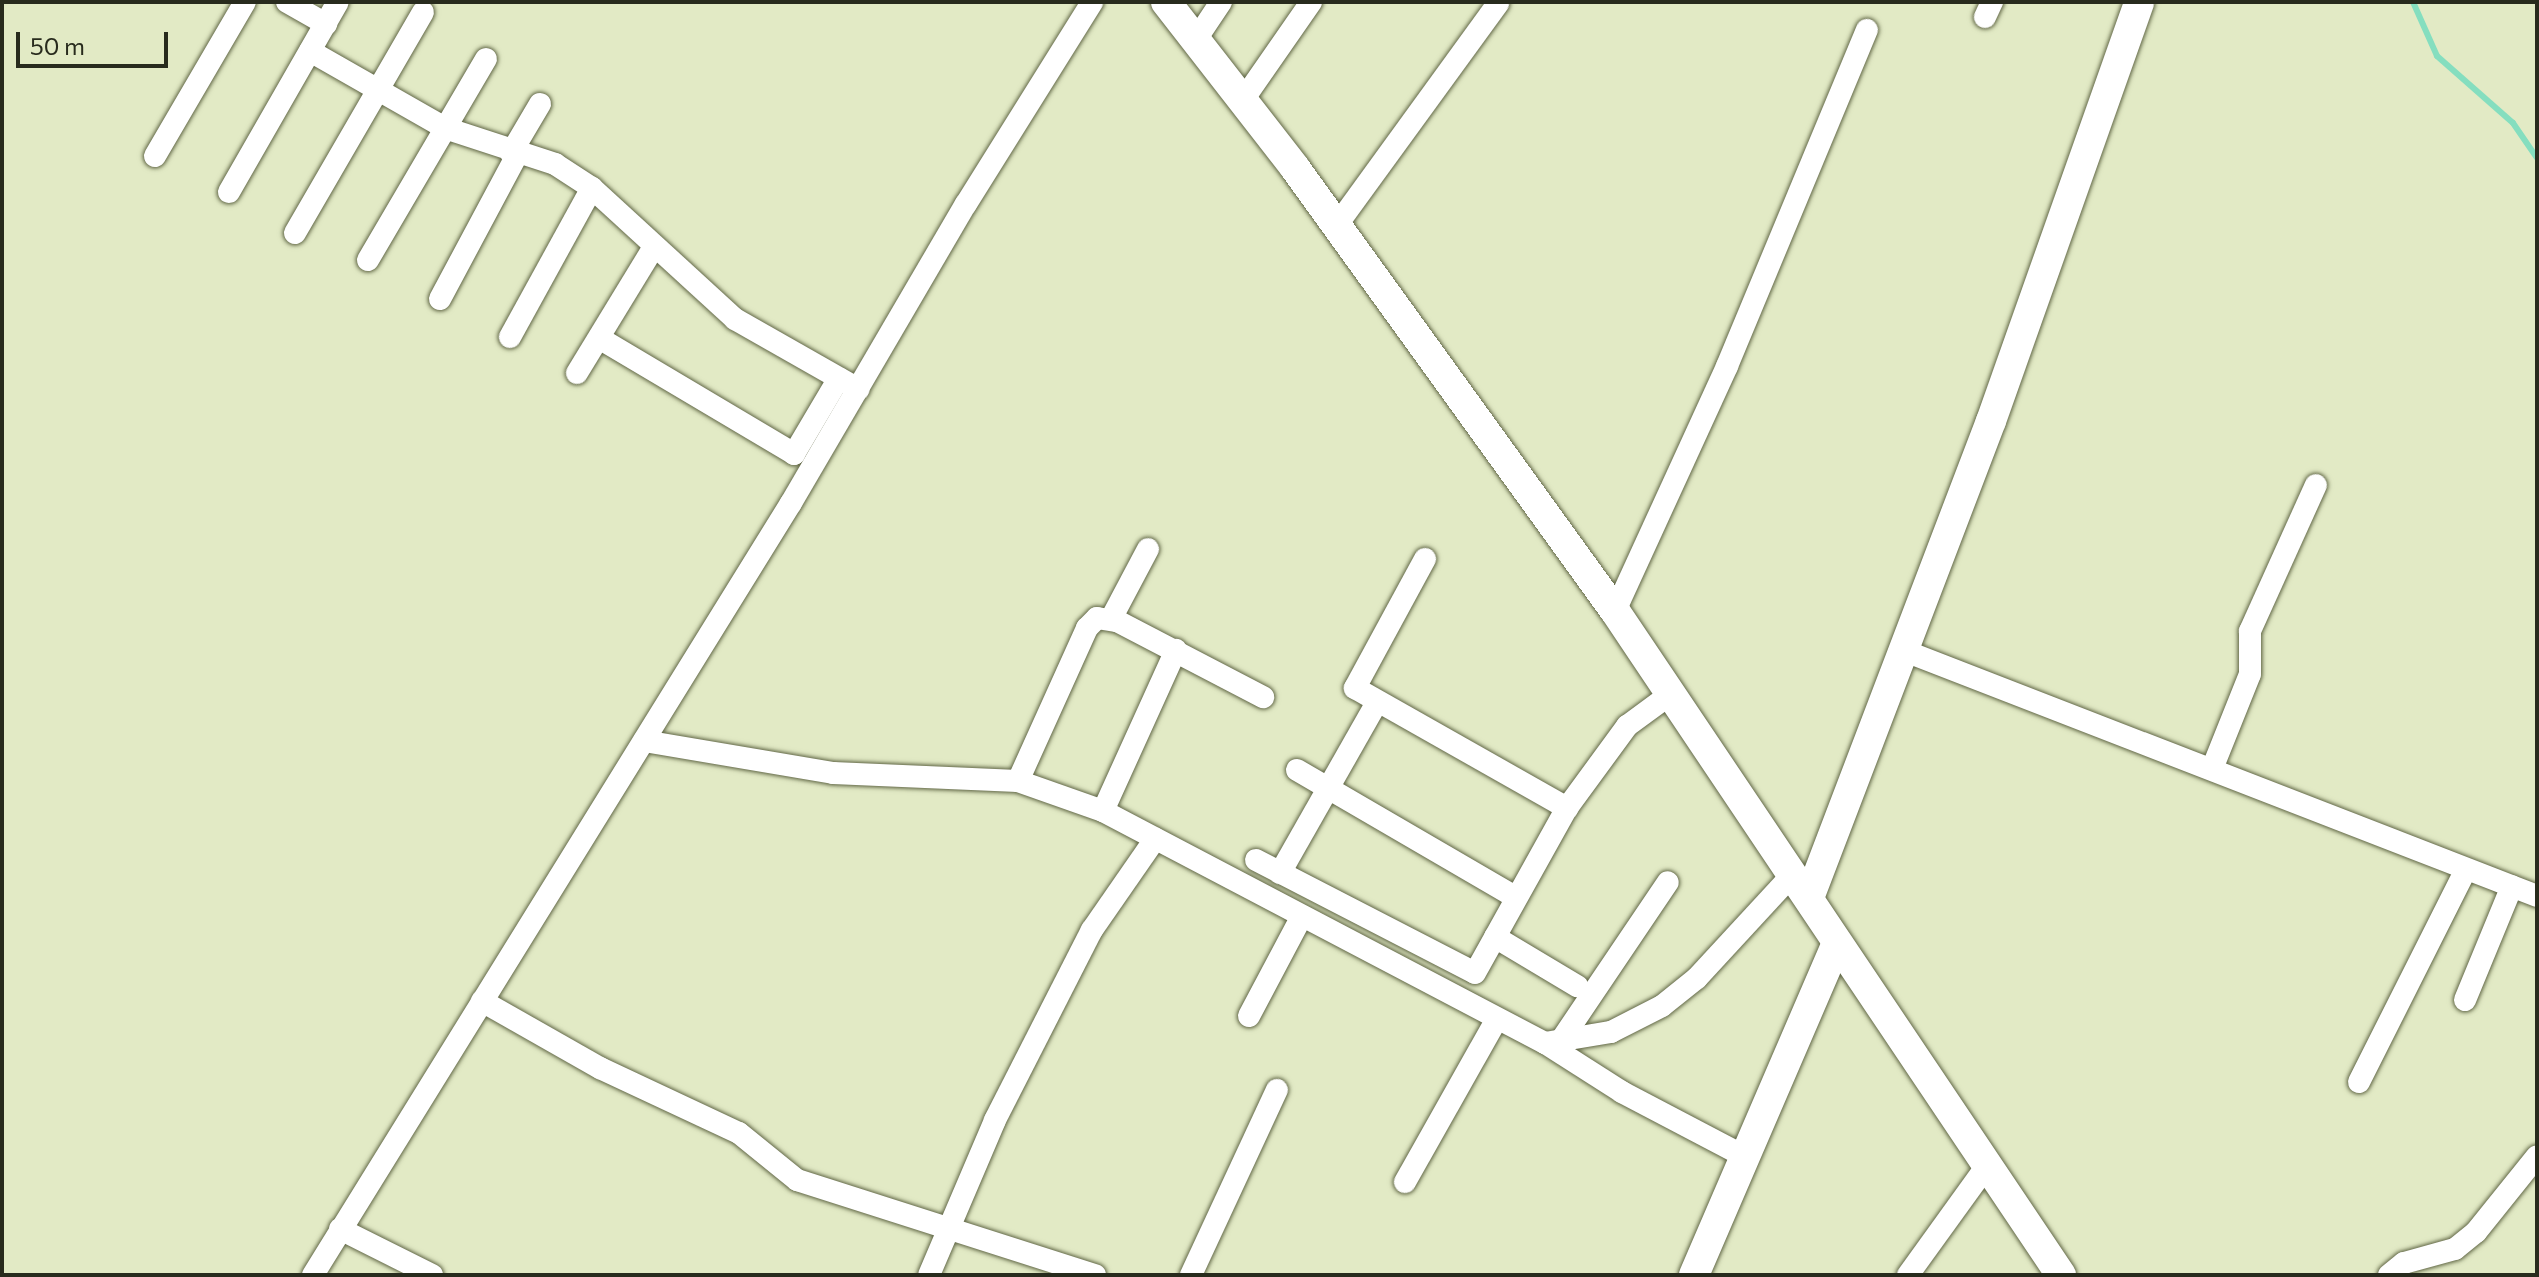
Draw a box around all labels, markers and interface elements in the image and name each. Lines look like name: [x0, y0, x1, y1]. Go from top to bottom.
scale bar: [20, 16, 172, 66]
text: 50 m: [30, 31, 85, 60]

